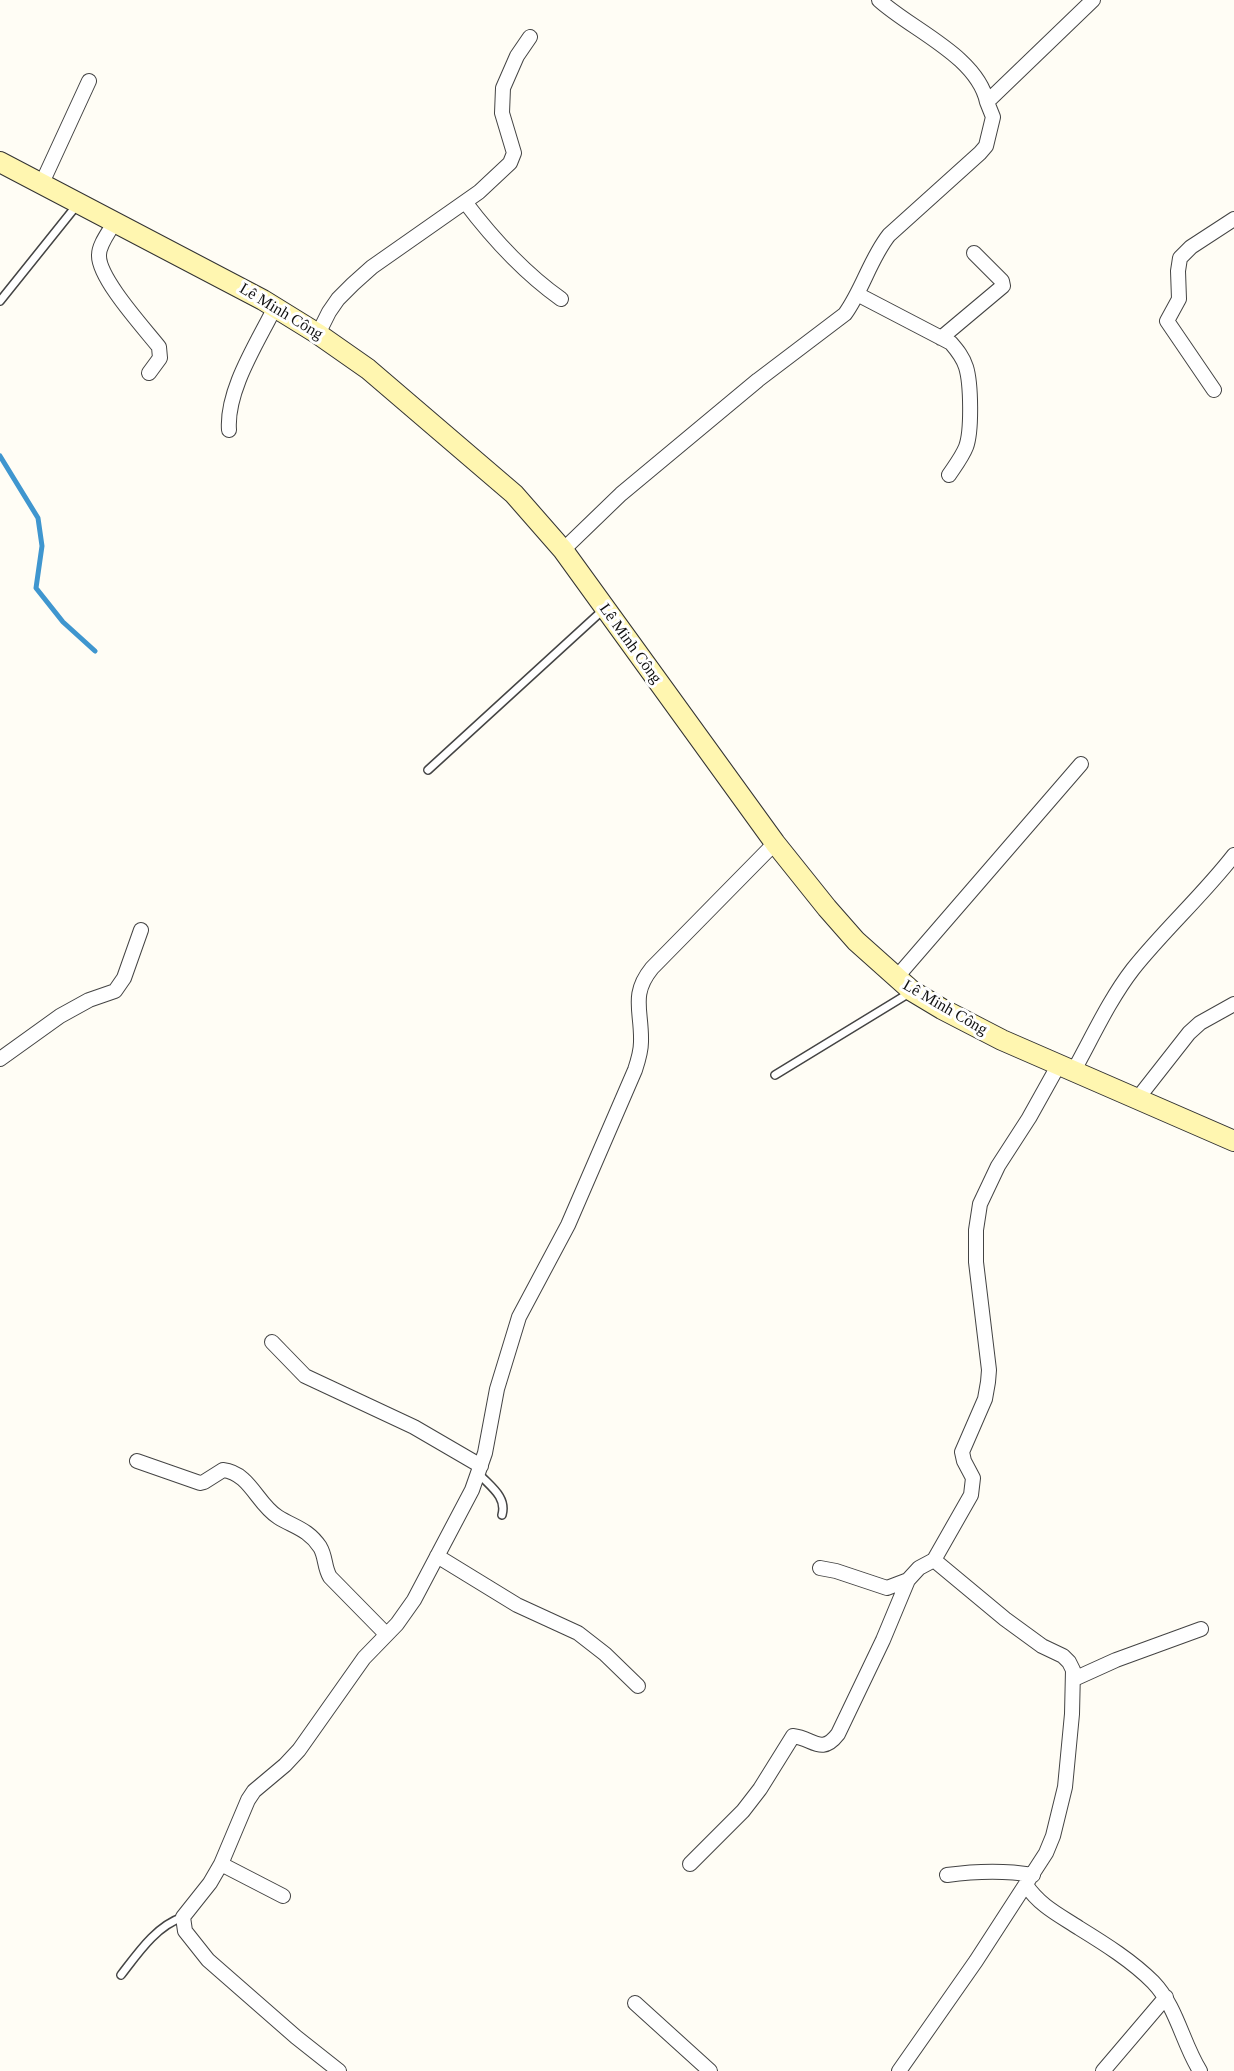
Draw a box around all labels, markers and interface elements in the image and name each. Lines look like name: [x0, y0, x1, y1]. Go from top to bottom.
street label: Lê Minh Công: [236, 280, 326, 344]
street label: Lê Minh Công: [595, 600, 665, 688]
street label: Lê Minh Công: [899, 976, 991, 1040]

